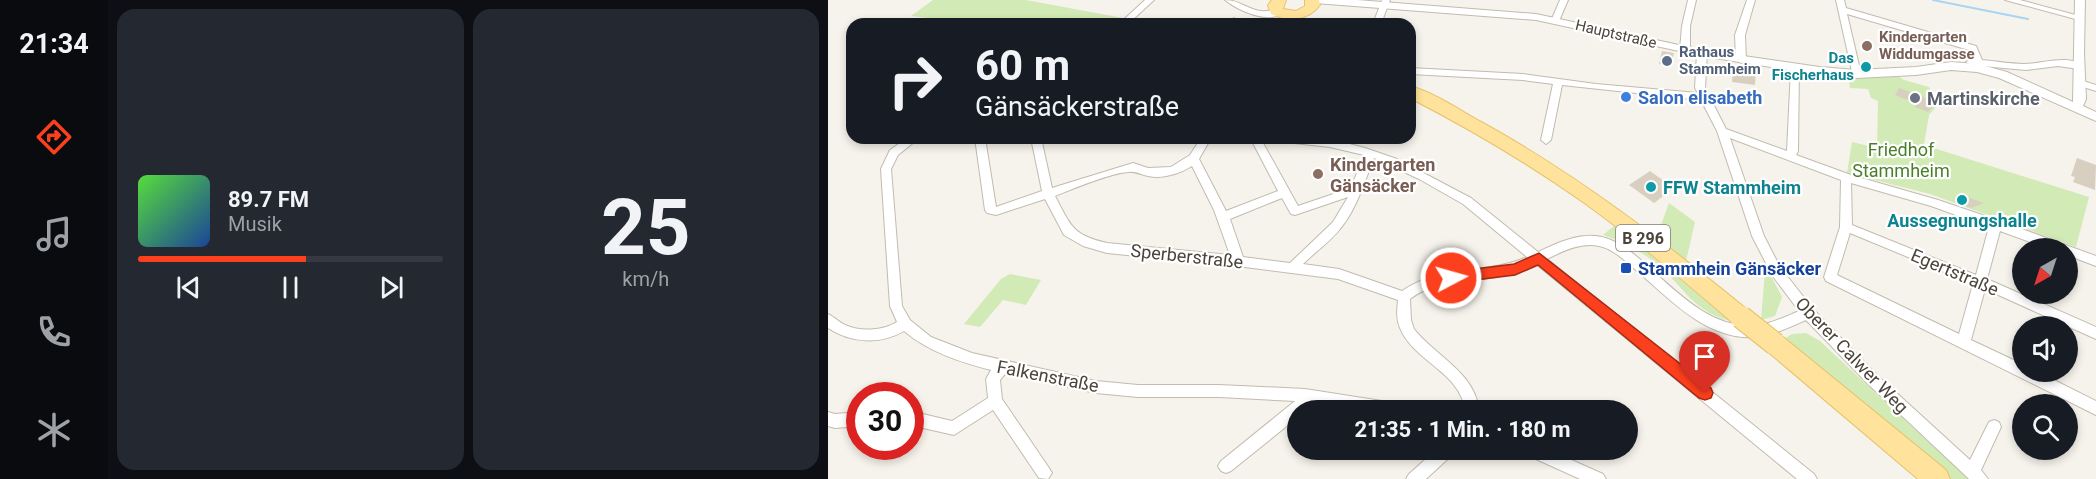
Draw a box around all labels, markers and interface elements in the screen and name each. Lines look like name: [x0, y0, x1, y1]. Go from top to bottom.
street label: Hauptstraße: [1574, 16, 1658, 52]
text: 21:34: [19, 28, 89, 60]
place label: Kindergarten Widdumgasse: [1879, 28, 1975, 63]
marker: Kindergarten Widdumgasse: [1860, 39, 1874, 53]
text: 60 m: [975, 41, 1070, 90]
icon: right: [876, 42, 954, 120]
place label: Rathaus Stammheim: [1679, 43, 1761, 78]
place label: Das Fischerhaus: [1772, 49, 1854, 84]
marker: Rathaus Stammheim: [1660, 54, 1674, 68]
marker: Das Fischerhaus: [1859, 60, 1873, 74]
place label: Salon elisabeth: [1638, 87, 1762, 108]
place label: Martinskirche: [1927, 88, 2040, 109]
marker: Salon elisabeth: [1619, 90, 1633, 104]
text: Gänsäckerstraße: [975, 91, 1179, 123]
marker: Martinskirche: [1908, 91, 1922, 105]
icon: directions: [33, 116, 75, 158]
park label: Friedhof Stammheim: [1852, 139, 1950, 181]
place label: Kindergarten Gänsäcker: [1330, 154, 1435, 196]
marker: Kindergarten Gänsäcker: [1311, 167, 1325, 181]
place label: FFW Stammheim: [1663, 177, 1801, 198]
marker: FFW Stammheim: [1644, 180, 1658, 194]
text: 25: [601, 182, 691, 273]
text: 89.7 FM: [228, 187, 309, 212]
marker: Aussegnungshalle: [1955, 193, 1969, 207]
place label: Aussegnungshalle: [1887, 210, 2037, 231]
text: Musik: [228, 212, 282, 236]
icon: music: [33, 213, 75, 255]
road number: B 296: [1616, 225, 1670, 251]
north arrow: [2012, 238, 2078, 304]
map controls: [2012, 238, 2078, 460]
street label: Sperberstraße: [1130, 240, 1244, 272]
street label: Egertstraße: [1908, 244, 2002, 300]
position arrow: [1419, 246, 1483, 310]
place label: Stammhein Gänsäcker: [1638, 258, 1822, 279]
marker: Stammhein Gänsäcker: [1619, 261, 1633, 275]
text: km/h: [622, 267, 669, 291]
icon: previous: [172, 271, 205, 304]
icon: pause: [274, 271, 307, 304]
icon: next: [375, 271, 408, 304]
street label: Oberer Calwer Weg: [1791, 293, 1913, 417]
icon: phone: [33, 311, 75, 353]
button: sound: [2012, 316, 2078, 382]
pin: [1679, 331, 1730, 393]
icon: arrive: [1688, 340, 1721, 373]
street label: Falkenstraße: [995, 356, 1101, 396]
speed limit sign: 30: [846, 382, 924, 460]
button: search: [2012, 394, 2078, 460]
icon: climate: [33, 409, 75, 451]
text: 21:35 · 1 Min. · 180 m: [1354, 417, 1571, 442]

